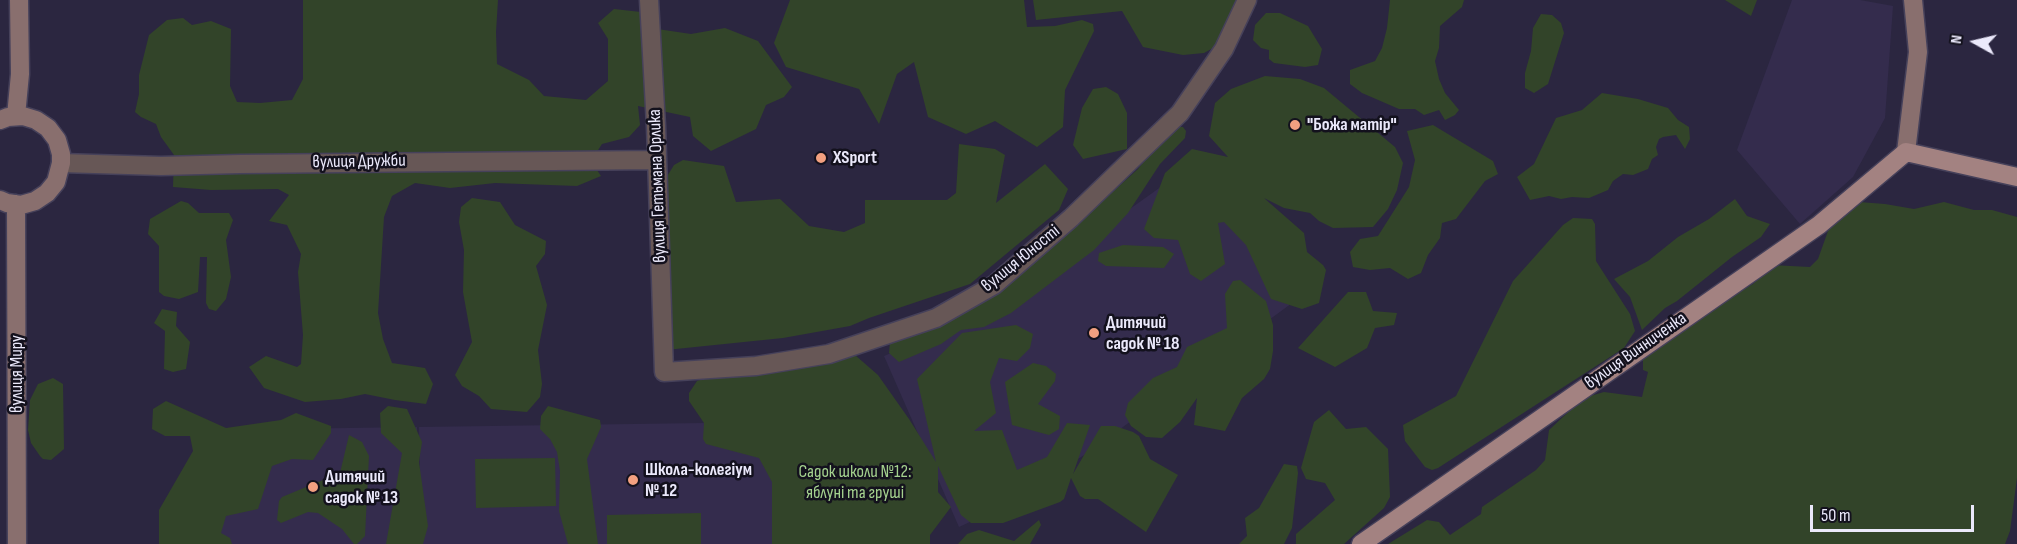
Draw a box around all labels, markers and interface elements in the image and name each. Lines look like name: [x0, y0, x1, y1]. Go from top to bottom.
north arrow: [1945, 12, 2005, 72]
text: N: [1947, 34, 1967, 45]
street label: вулиця Гетьмана Орлика: [645, 109, 671, 263]
place label: "Божа матір": [1307, 114, 1397, 136]
marker: "Божа матір": [1288, 118, 1302, 132]
place label: XSport: [833, 147, 877, 169]
street label: вулиця Дружби: [312, 150, 406, 174]
marker: XSport: [814, 151, 828, 165]
street label: вулиця Юності: [977, 221, 1065, 297]
street label: вулиця Винниченка: [1581, 308, 1691, 394]
place label: Дитячий садок № 18: [1106, 312, 1179, 354]
marker: Дитячий садок № 18: [1087, 326, 1101, 340]
street label: вулиця Миру: [6, 335, 28, 413]
place label: Школа-колегіум № 12: [645, 459, 752, 502]
park label: Садок школи №12: яблуні та груші: [799, 461, 911, 504]
place label: Дитячий садок № 13: [325, 466, 398, 508]
marker: Школа-колегіум № 12: [626, 473, 640, 487]
marker: Дитячий садок № 13: [306, 480, 320, 494]
scale bar: [1813, 493, 1976, 531]
text: 50 m: [1821, 505, 1851, 526]

